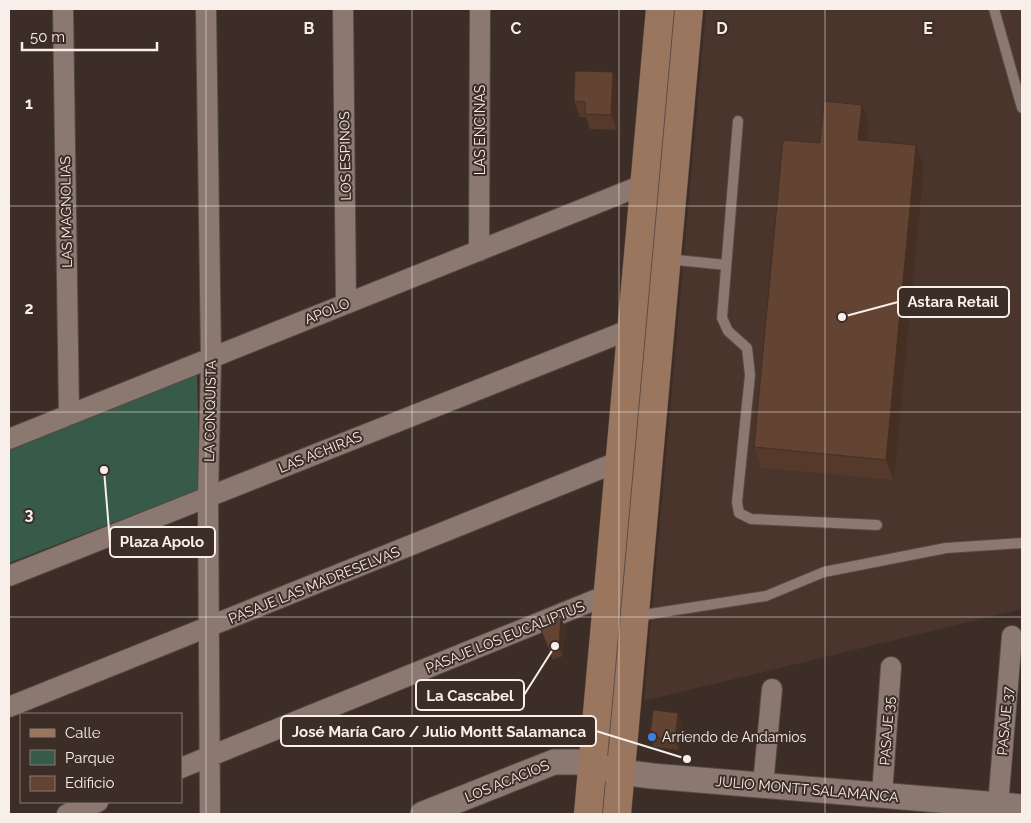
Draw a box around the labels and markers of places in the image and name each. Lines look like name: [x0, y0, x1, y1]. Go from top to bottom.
callout: Astara Retail: [898, 287, 1009, 317]
callout: Plaza Apolo: [110, 527, 215, 557]
callout: La Cascabel: [416, 680, 524, 710]
callout: José María Caro / Julio Montt Salamanca: [281, 716, 596, 746]
place label: Arriendo de Andamios: [662, 729, 807, 745]
marker: Arriendo de Andamios: [646, 731, 658, 743]

